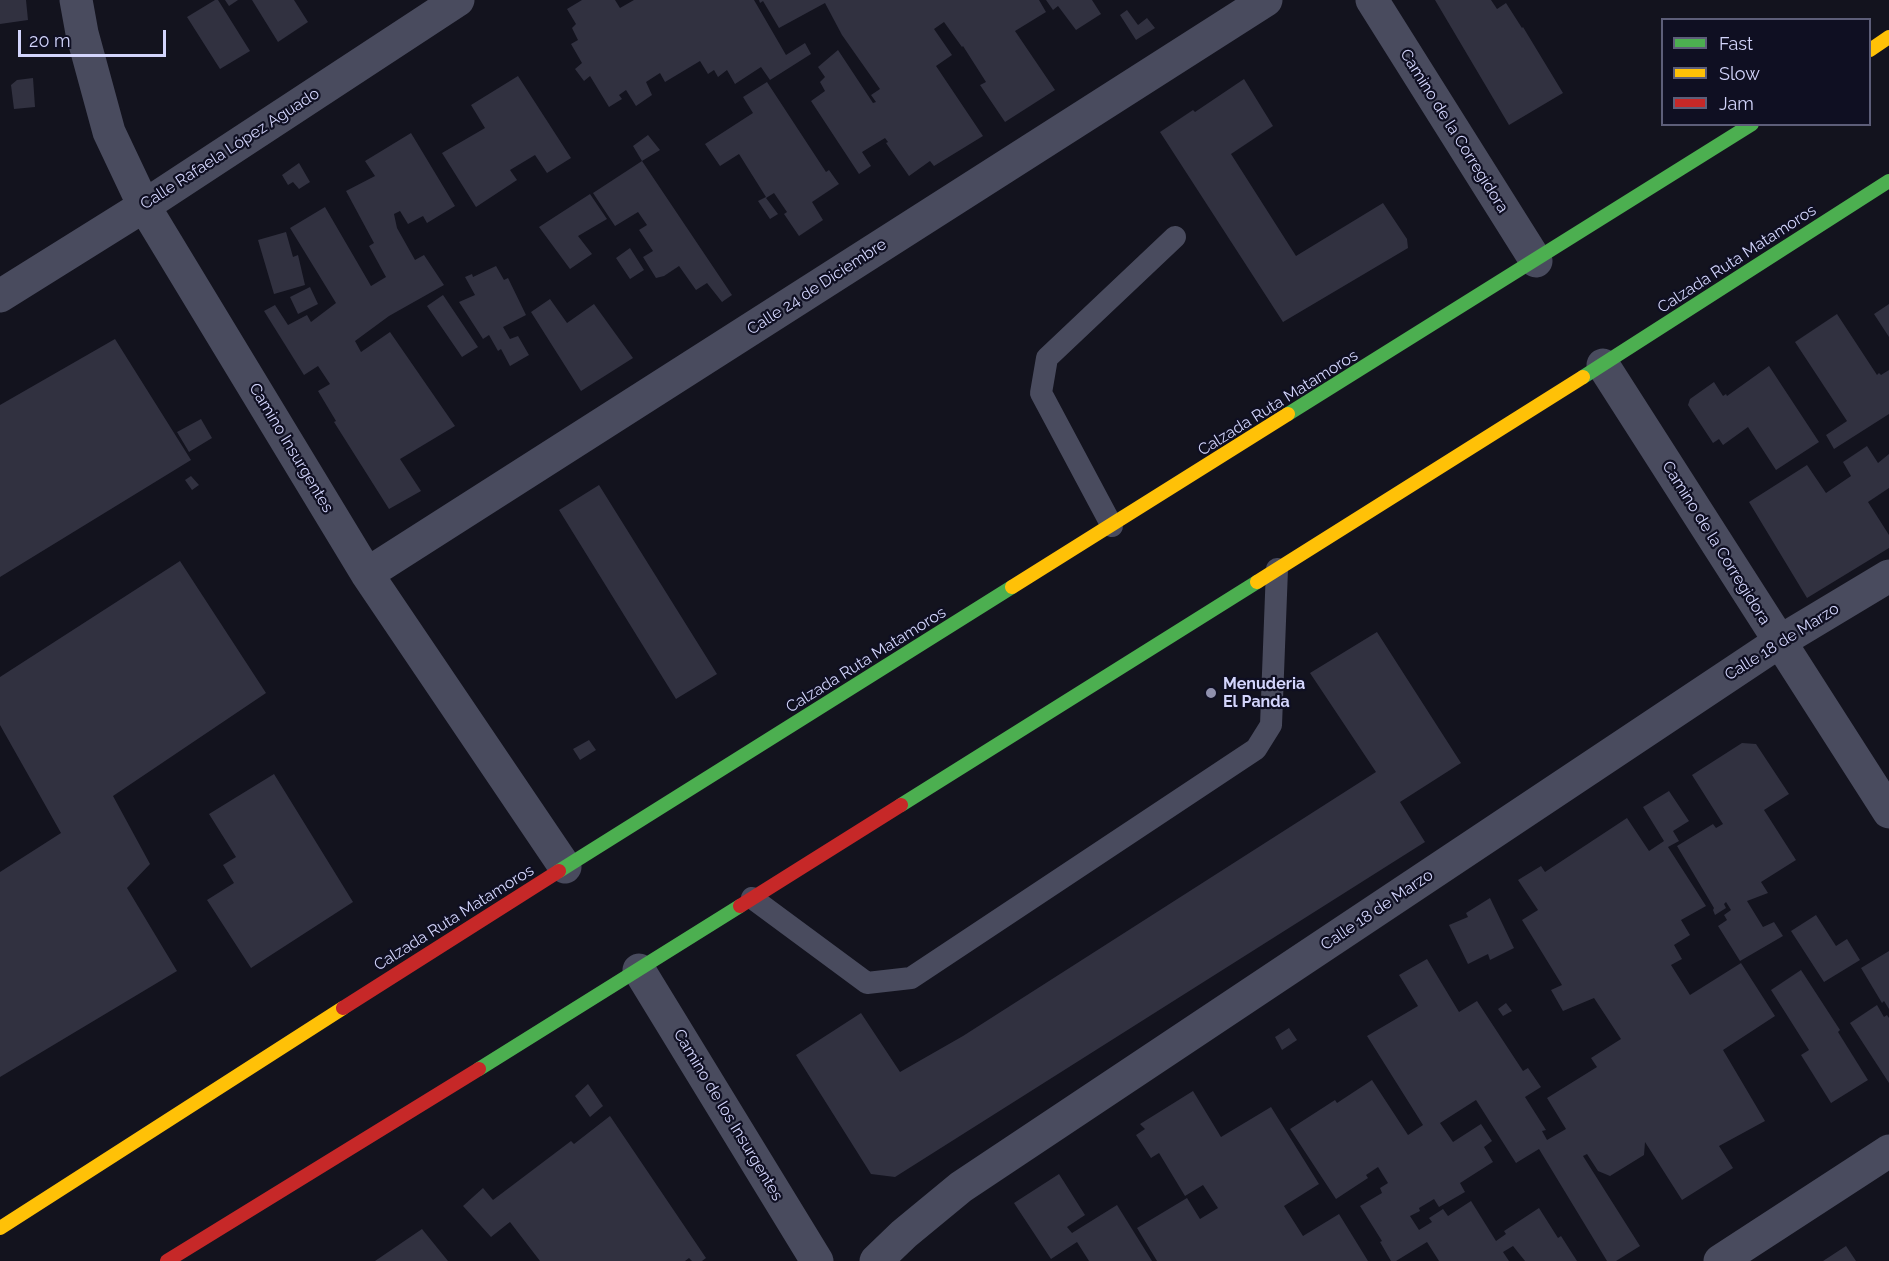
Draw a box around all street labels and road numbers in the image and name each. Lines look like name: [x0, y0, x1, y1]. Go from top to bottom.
street label: Camino de la Corregidora: [1396, 46, 1512, 216]
street label: Calle Rafaela López Aguado: [137, 84, 323, 214]
street label: Calzada Ruta Matamoros: [1654, 201, 1820, 317]
street label: Calle 24 de Diciembre: [744, 235, 890, 339]
street label: Calzada Ruta Matamoros: [1195, 346, 1361, 460]
street label: Camino Insurgentes: [245, 380, 337, 516]
street label: Camino de la Corregidora: [1658, 458, 1774, 628]
street label: Calle 18 de Marzo: [1721, 599, 1843, 685]
street label: Calzada Ruta Matamoros: [783, 603, 949, 717]
street label: Calzada Ruta Matamoros: [371, 861, 537, 975]
street label: Calle 18 de Marzo: [1317, 865, 1437, 955]
street label: Camino de los Insurgentes: [669, 1026, 787, 1204]

